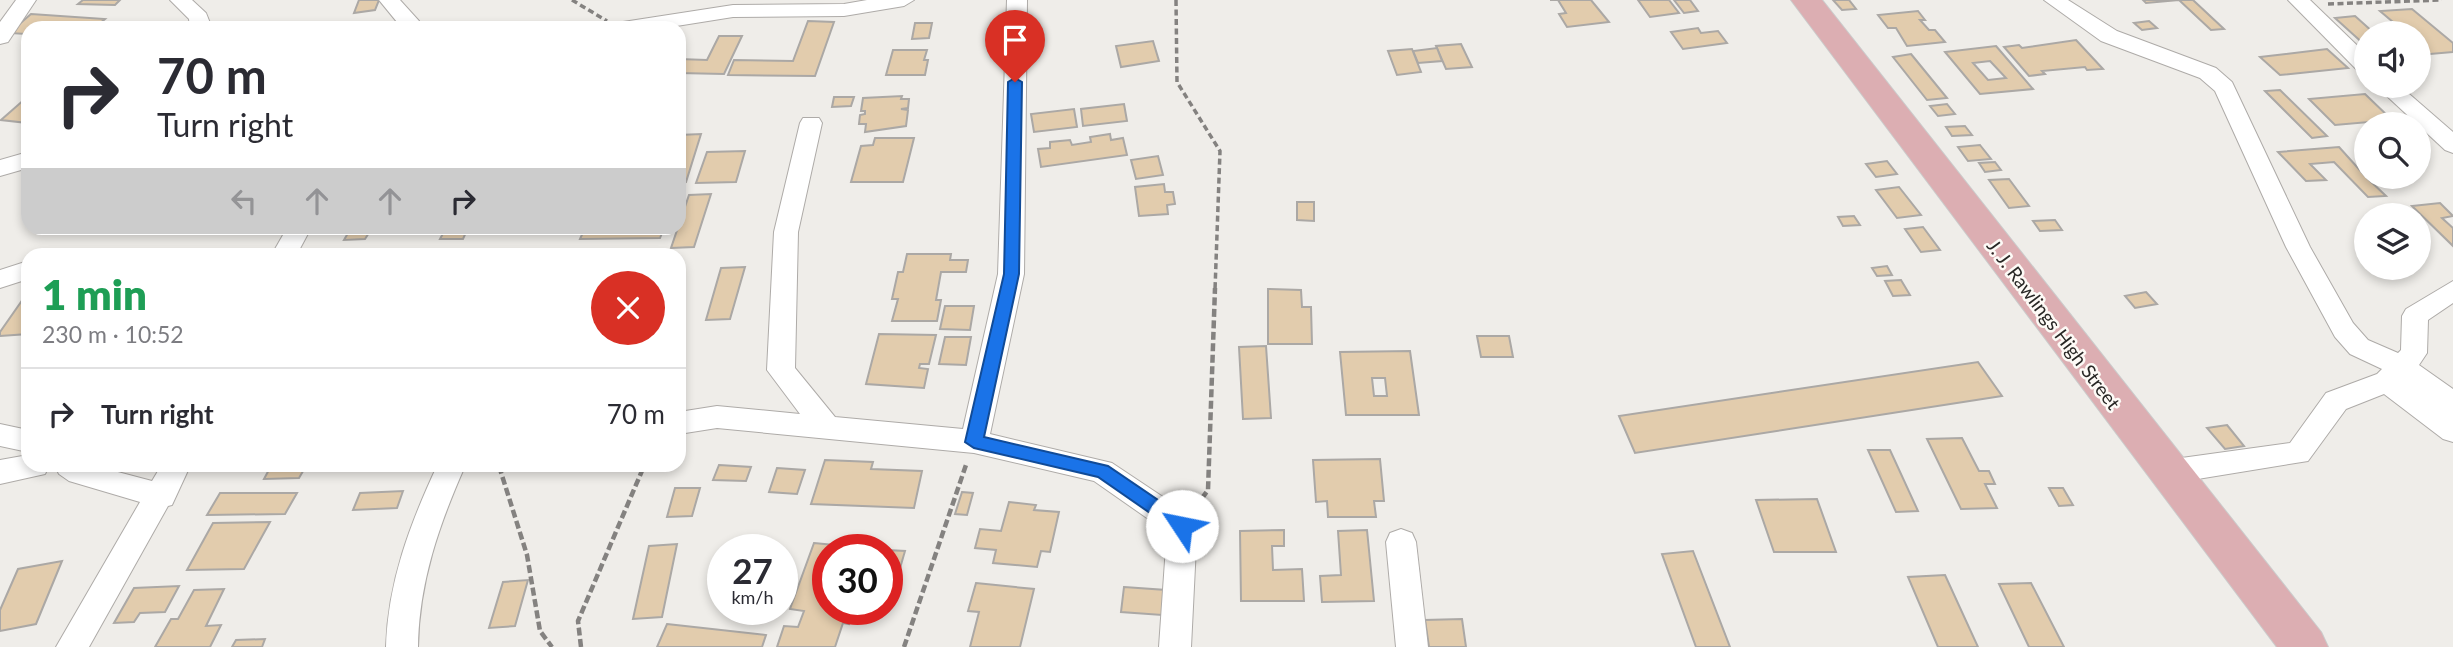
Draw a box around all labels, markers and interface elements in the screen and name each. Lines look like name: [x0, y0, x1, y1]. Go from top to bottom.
pin: [985, 10, 1045, 82]
icon: arrive: [996, 21, 1034, 59]
map controls: [2354, 21, 2431, 280]
button: sound: [2354, 21, 2431, 98]
text: 70 m: [157, 46, 267, 104]
icon: right: [42, 49, 133, 140]
text: Turn right: [157, 105, 293, 144]
button: search: [2354, 112, 2431, 189]
icon: left: [225, 182, 263, 220]
icon: ahead: [298, 182, 336, 220]
icon: ahead: [371, 182, 409, 220]
icon: right: [444, 182, 482, 220]
button: layers: [2354, 203, 2431, 280]
street label: J. J. Rawlings High Street: [1983, 234, 2126, 414]
text: 1 min: [42, 269, 147, 319]
button: close: [591, 271, 665, 345]
text: 230 m · 10:52: [42, 320, 184, 348]
icon: right: [42, 395, 80, 433]
text: Turn right: [101, 398, 214, 430]
text: 70 m: [607, 398, 665, 430]
position arrow: [1145, 489, 1219, 563]
speed limit sign: 30: [812, 534, 903, 625]
text: 27: [732, 549, 773, 591]
text: km/h: [731, 586, 774, 608]

